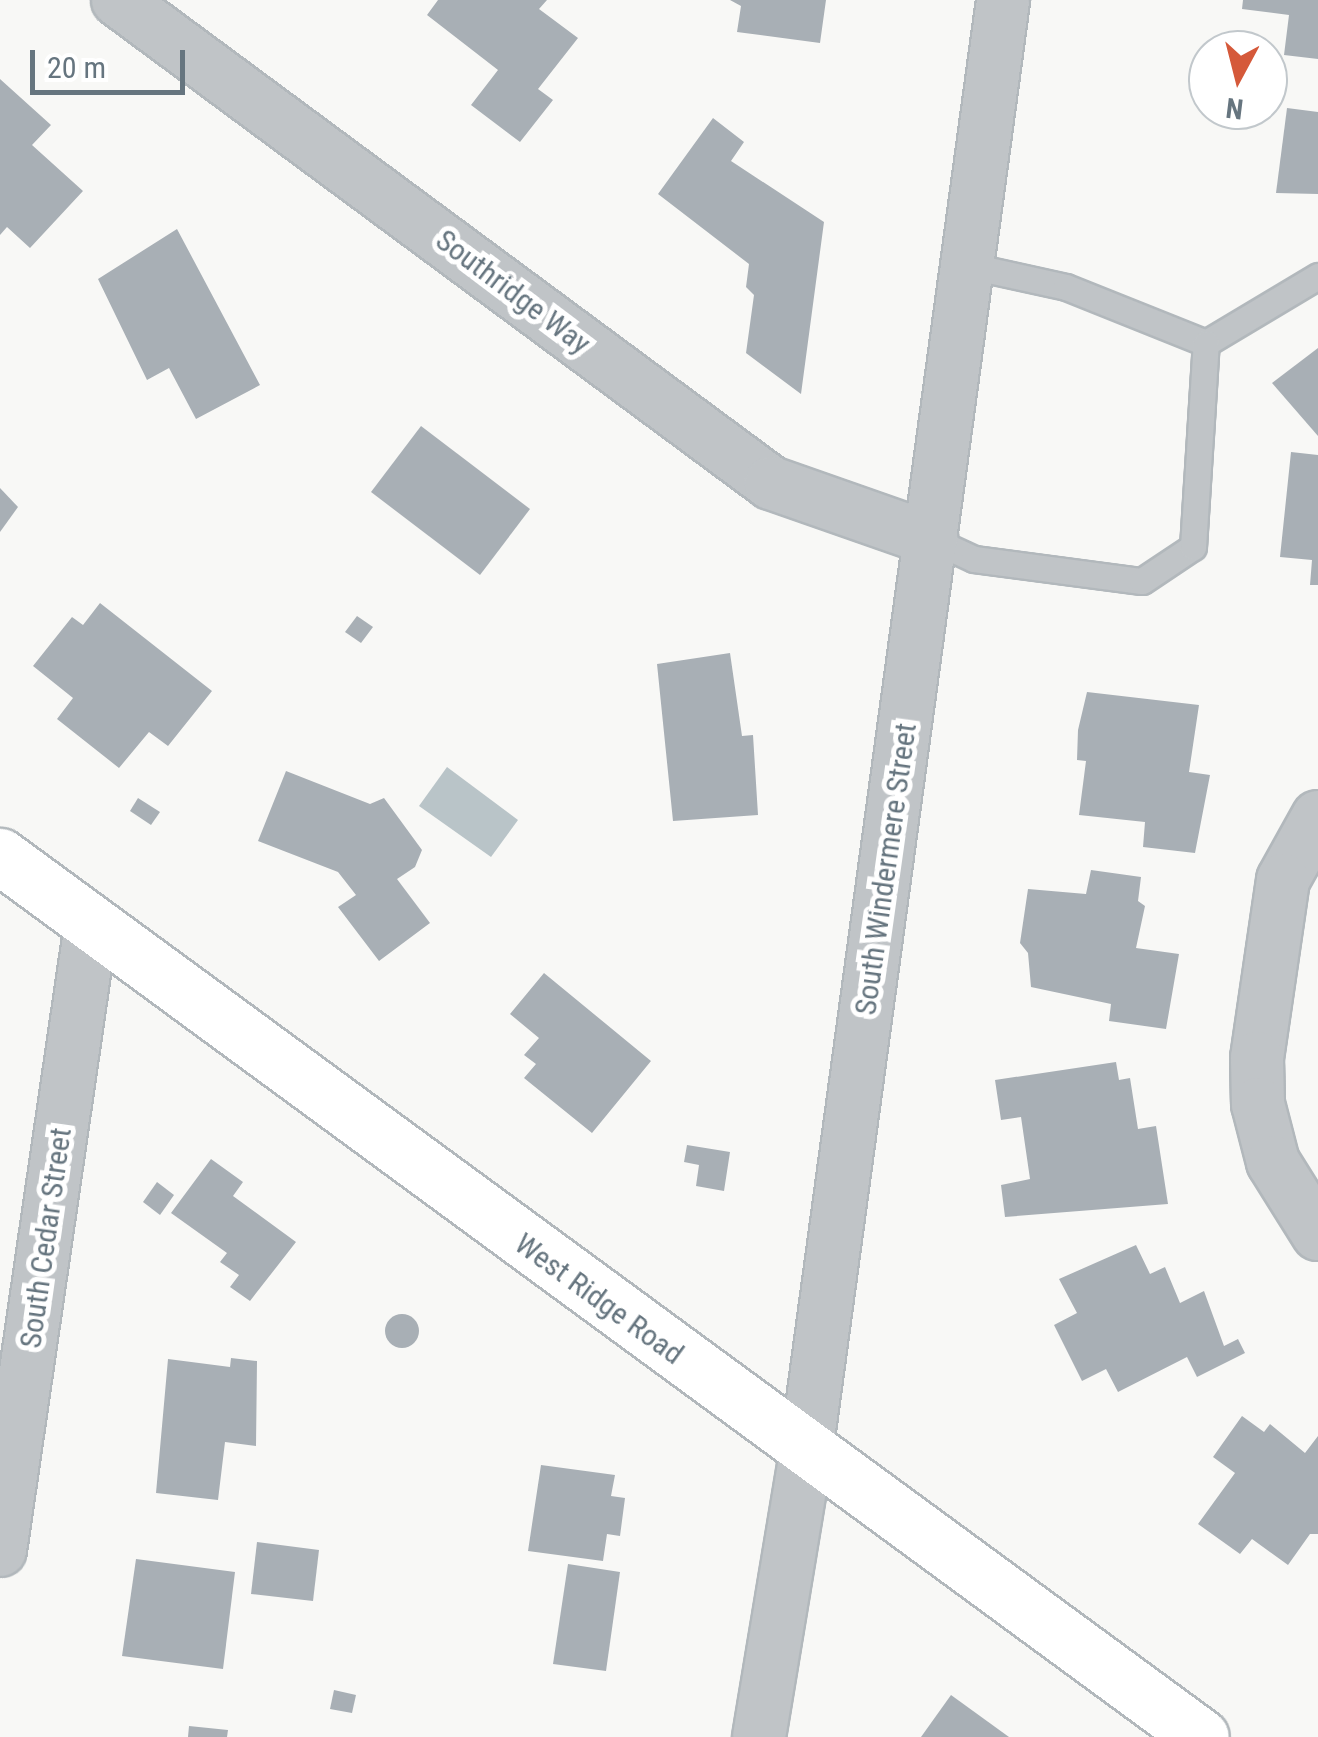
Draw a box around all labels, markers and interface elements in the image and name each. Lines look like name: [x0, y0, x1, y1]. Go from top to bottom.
scale bar: [35, 30, 190, 92]
north arrow: [1188, 30, 1288, 130]
text: 20 m: [47, 50, 106, 85]
text: N: [1224, 91, 1245, 126]
street label: Southridge Way: [429, 222, 597, 362]
street label: South Windermere Street: [848, 721, 924, 1017]
street label: South Cedar Street: [13, 1126, 79, 1350]
street label: West Ridge Road: [508, 1226, 690, 1372]

